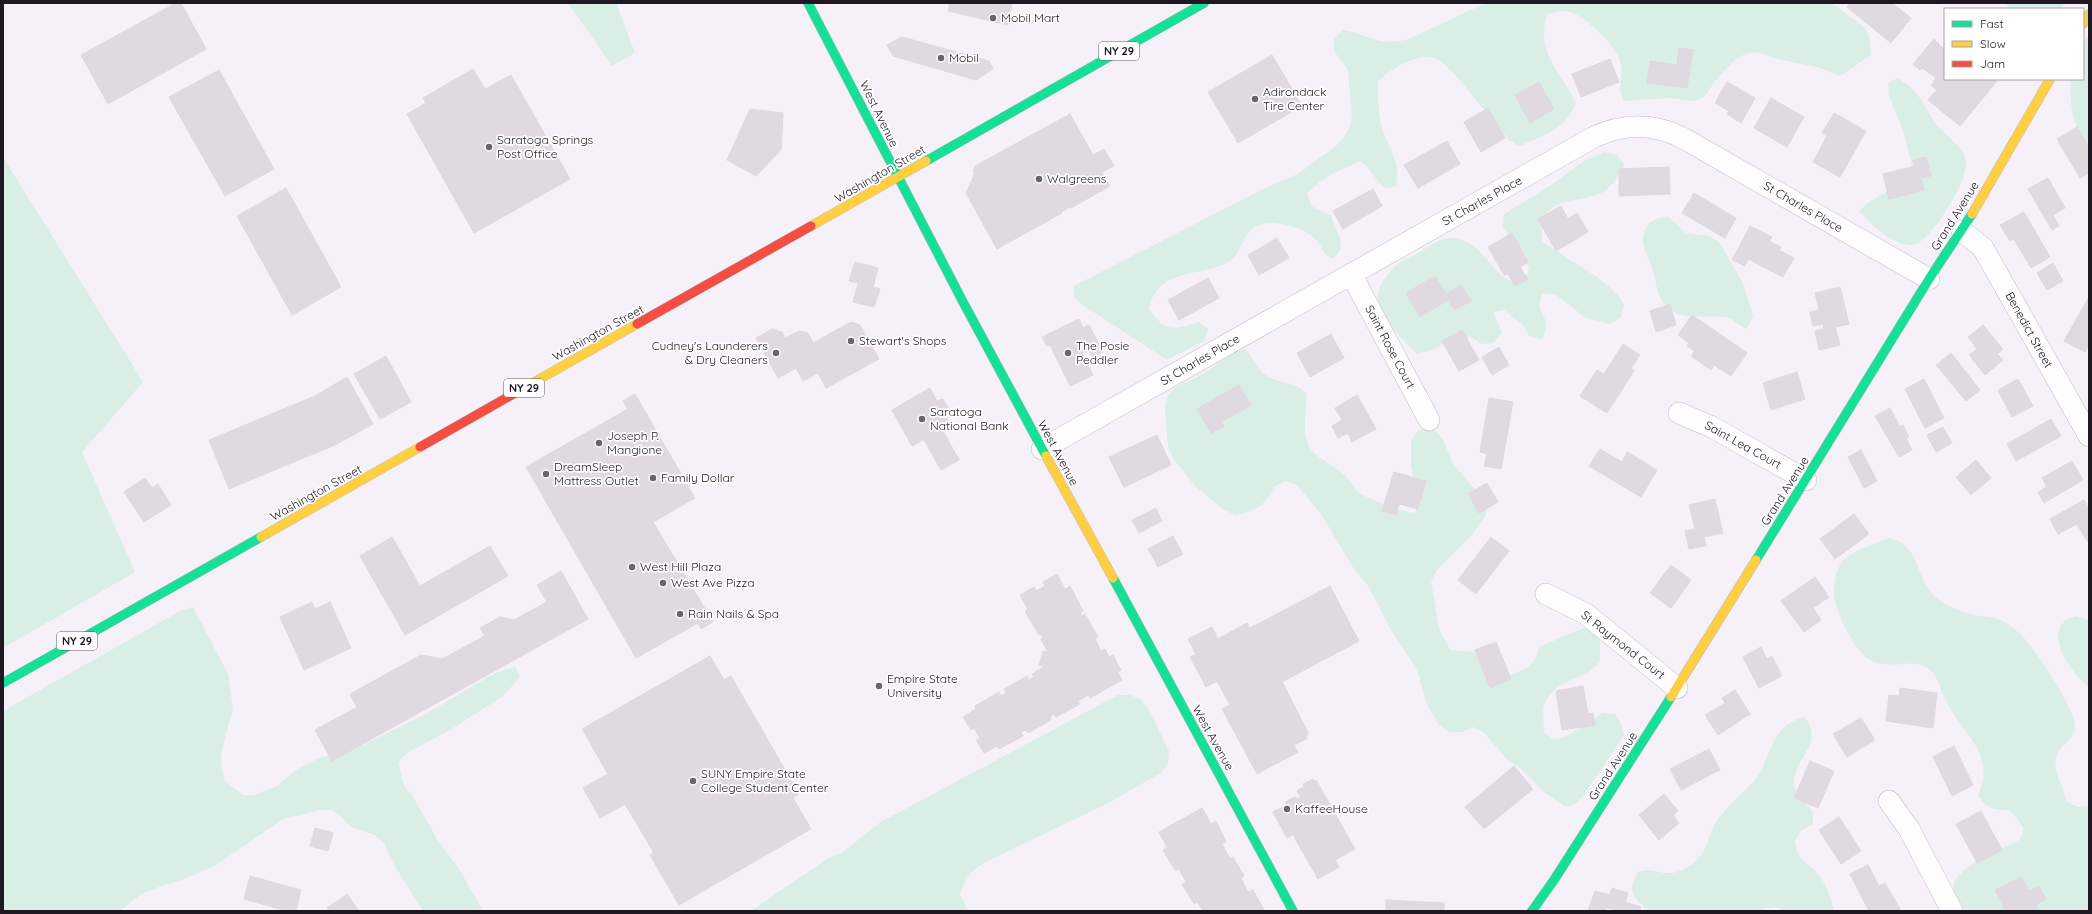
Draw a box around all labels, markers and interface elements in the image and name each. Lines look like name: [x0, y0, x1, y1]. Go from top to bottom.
legend: [1944, 8, 2084, 80]
place label: Mobil Mart: [1001, 10, 1060, 25]
marker: Mobil Mart: [988, 13, 998, 23]
text: Fast: [1980, 16, 2004, 31]
text: Slow: [1980, 36, 2006, 51]
road number: NY 29: [1099, 42, 1139, 60]
place label: Mobil: [949, 50, 979, 65]
marker: Mobil: [936, 53, 946, 63]
text: Jam: [1980, 56, 2005, 71]
street label: West Avenue: [857, 78, 902, 150]
place label: Adirondack Tire Center: [1263, 84, 1326, 113]
marker: Adirondack Tire Center: [1250, 94, 1260, 104]
place label: Saratoga Springs Post Office: [497, 132, 594, 161]
street label: Washington Street: [832, 141, 928, 206]
marker: Saratoga Springs Post Office: [484, 142, 494, 152]
place label: Walgreens: [1047, 171, 1107, 186]
street label: St Charles Place: [1439, 172, 1525, 229]
marker: Walgreens: [1034, 174, 1044, 184]
street label: St Charles Place: [1761, 178, 1846, 235]
street label: Grand Avenue: [1927, 178, 1982, 253]
street label: Benedict Street: [2002, 289, 2056, 370]
street label: Washington Street: [549, 301, 646, 364]
street label: Saint Rose Court: [1362, 302, 1419, 391]
street label: St Charles Place: [1157, 331, 1242, 388]
place label: Stewart's Shops: [859, 333, 947, 348]
marker: Stewart's Shops: [846, 336, 856, 346]
place label: Cudney's Launderers & Dry Cleaners: [652, 338, 768, 367]
place label: The Posie Peddler: [1076, 338, 1130, 367]
marker: Cudney's Launderers & Dry Cleaners: [771, 348, 781, 358]
marker: The Posie Peddler: [1063, 348, 1073, 358]
road number: NY 29: [504, 379, 544, 397]
place label: Saratoga National Bank: [930, 404, 1009, 433]
marker: Saratoga National Bank: [917, 414, 927, 424]
street label: West Avenue: [1035, 417, 1082, 488]
street label: Saint Lea Court: [1702, 417, 1784, 472]
place label: Joseph P. Mangione: [607, 428, 662, 457]
marker: Joseph P. Mangione: [594, 438, 604, 448]
street label: Grand Avenue: [1757, 453, 1812, 528]
place label: DreamSleep Mattress Outlet: [554, 459, 639, 488]
street label: Washington Street: [267, 461, 364, 524]
marker: DreamSleep Mattress Outlet: [541, 469, 551, 479]
place label: Family Dollar: [661, 470, 735, 485]
marker: Family Dollar: [648, 473, 658, 483]
place label: West Hill Plaza: [640, 559, 721, 574]
marker: West Hill Plaza: [627, 562, 637, 572]
place label: West Ave Pizza: [671, 575, 754, 590]
marker: West Ave Pizza: [658, 578, 668, 588]
place label: Rain Nails & Spa: [688, 606, 779, 621]
street label: St Raymond Court: [1578, 607, 1668, 682]
marker: Rain Nails & Spa: [675, 609, 685, 619]
road number: NY 29: [57, 632, 97, 650]
place label: Empire State University: [887, 671, 958, 700]
marker: Empire State University: [874, 681, 884, 691]
street label: West Avenue: [1189, 703, 1238, 773]
street label: Grand Avenue: [1585, 728, 1640, 803]
place label: SUNY Empire State College Student Center: [701, 766, 829, 795]
marker: SUNY Empire State College Student Center: [688, 776, 698, 786]
place label: KaffeeHouse: [1295, 801, 1368, 816]
marker: KaffeeHouse: [1282, 804, 1292, 814]

